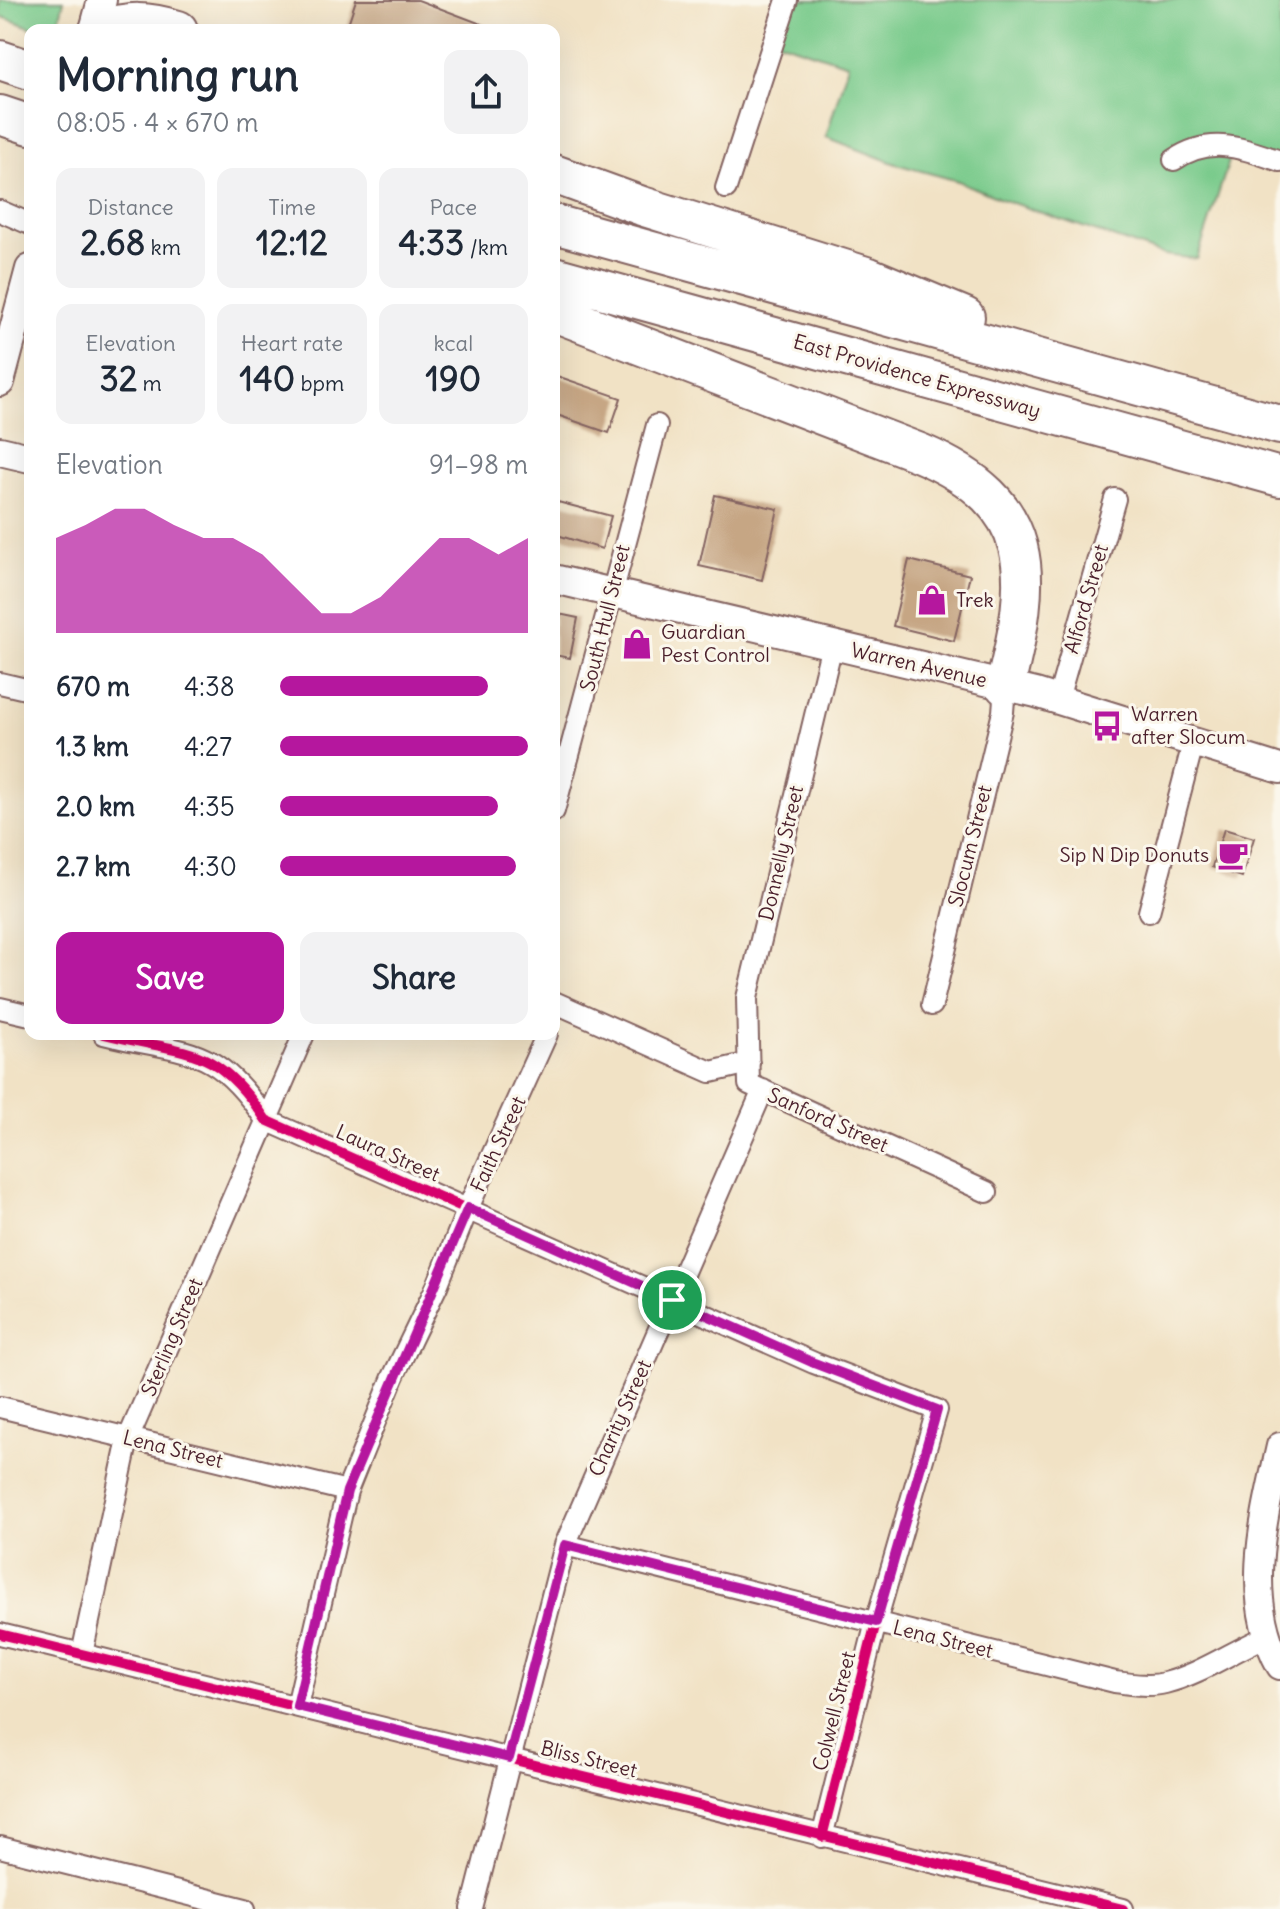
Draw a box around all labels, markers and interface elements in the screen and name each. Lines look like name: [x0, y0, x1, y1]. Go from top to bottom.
text: Morning run: [56, 48, 299, 103]
button: share: [444, 50, 528, 134]
text: 08:05 · 4 × 670 m: [56, 106, 259, 139]
text: Distance: [88, 193, 174, 221]
text: Time: [268, 193, 316, 221]
text: Pace: [429, 193, 477, 221]
text: 2.68: [80, 221, 145, 264]
text: 12:12: [256, 221, 328, 264]
text: 4:33: [398, 221, 464, 264]
text: km: [145, 233, 181, 261]
text: /km: [464, 233, 508, 261]
street label: East Providence Expressway: [791, 328, 1044, 423]
text: Elevation: [86, 329, 176, 357]
text: Heart rate: [241, 329, 343, 357]
text: kcal: [434, 329, 473, 357]
text: 32: [99, 357, 137, 400]
text: 140: [240, 357, 295, 400]
text: 190: [426, 357, 481, 400]
text: m: [137, 369, 162, 397]
text: bpm: [295, 369, 344, 397]
text: Elevation: [56, 448, 163, 481]
text: 91–98 m: [429, 448, 528, 481]
street label: Alford Street: [1058, 541, 1113, 656]
street label: South Hull Street: [574, 542, 635, 694]
shop icon: Trek: [915, 583, 949, 617]
place label: Trek: [956, 587, 994, 612]
place label: Guardian Pest Control: [661, 619, 770, 667]
shop icon: Guardian Pest Control: [620, 627, 654, 661]
street label: Warren Avenue: [849, 637, 990, 692]
text: 670 m: [56, 670, 130, 703]
text: 4:38: [184, 670, 235, 703]
place label: Warren after Slocum: [1131, 701, 1245, 749]
bus stop icon: Warren after Slocum: [1090, 709, 1124, 743]
text: 1.3 km: [56, 730, 129, 763]
text: 4:27: [184, 730, 232, 763]
street label: Slocum Street: [942, 782, 997, 909]
street label: Donnelly Street: [753, 783, 808, 923]
text: 2.0 km: [56, 790, 135, 823]
text: 4:35: [184, 790, 235, 823]
cafe icon: Sip N Dip Donuts: [1216, 838, 1250, 872]
place label: Sip N Dip Donuts: [1059, 842, 1209, 867]
text: 2.7 km: [56, 850, 131, 883]
text: 4:30: [184, 850, 237, 883]
button: Save: [56, 932, 284, 1024]
button: Share: [300, 932, 528, 1024]
street label: Sanford Street: [764, 1082, 893, 1157]
street label: Faith Street: [465, 1092, 531, 1196]
street label: Laura Street: [332, 1118, 444, 1187]
pin: [638, 1266, 706, 1334]
street label: Sterling Street: [135, 1274, 208, 1400]
icon: arrive: [650, 1278, 694, 1322]
street label: Charity Street: [583, 1355, 656, 1480]
street label: Lena Street: [121, 1424, 226, 1473]
street label: Lena Street: [891, 1614, 996, 1663]
street label: Colwell Street: [807, 1648, 860, 1773]
street label: Bliss Street: [538, 1734, 640, 1783]

